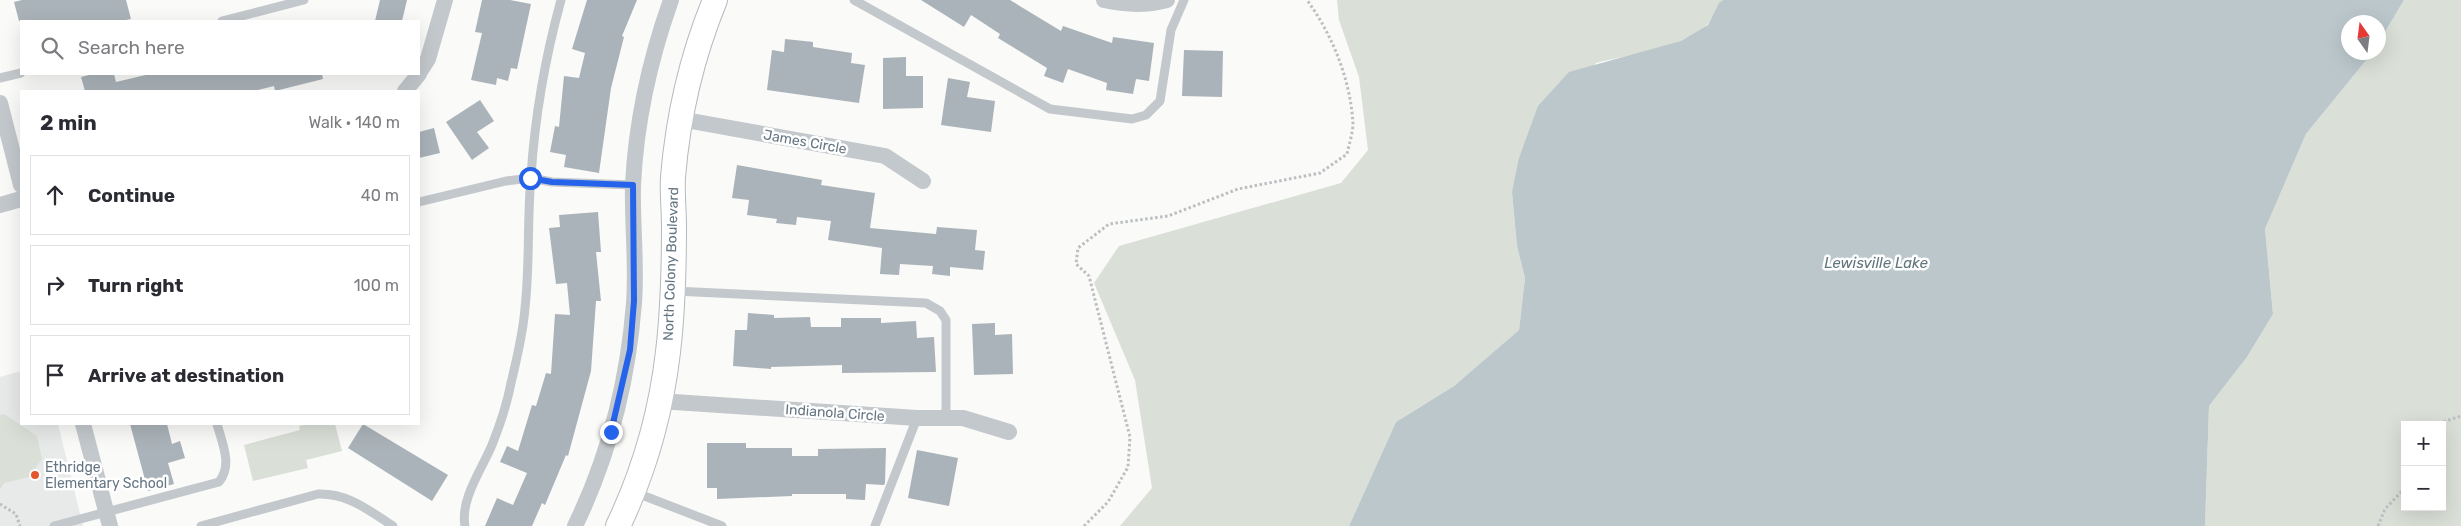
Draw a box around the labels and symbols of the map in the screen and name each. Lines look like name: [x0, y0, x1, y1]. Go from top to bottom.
north arrow: [2341, 15, 2386, 60]
street label: James Circle: [762, 126, 848, 158]
route start: [519, 167, 542, 190]
street label: North Colony Boulevard: [660, 187, 682, 341]
water label: Lewisville Lake: [1824, 254, 1928, 272]
street label: Indianola Circle: [785, 401, 885, 425]
route end: [600, 421, 623, 444]
place label: Ethridge Elementary School: [45, 459, 167, 492]
marker: Ethridge Elementary School: [29, 469, 41, 481]

